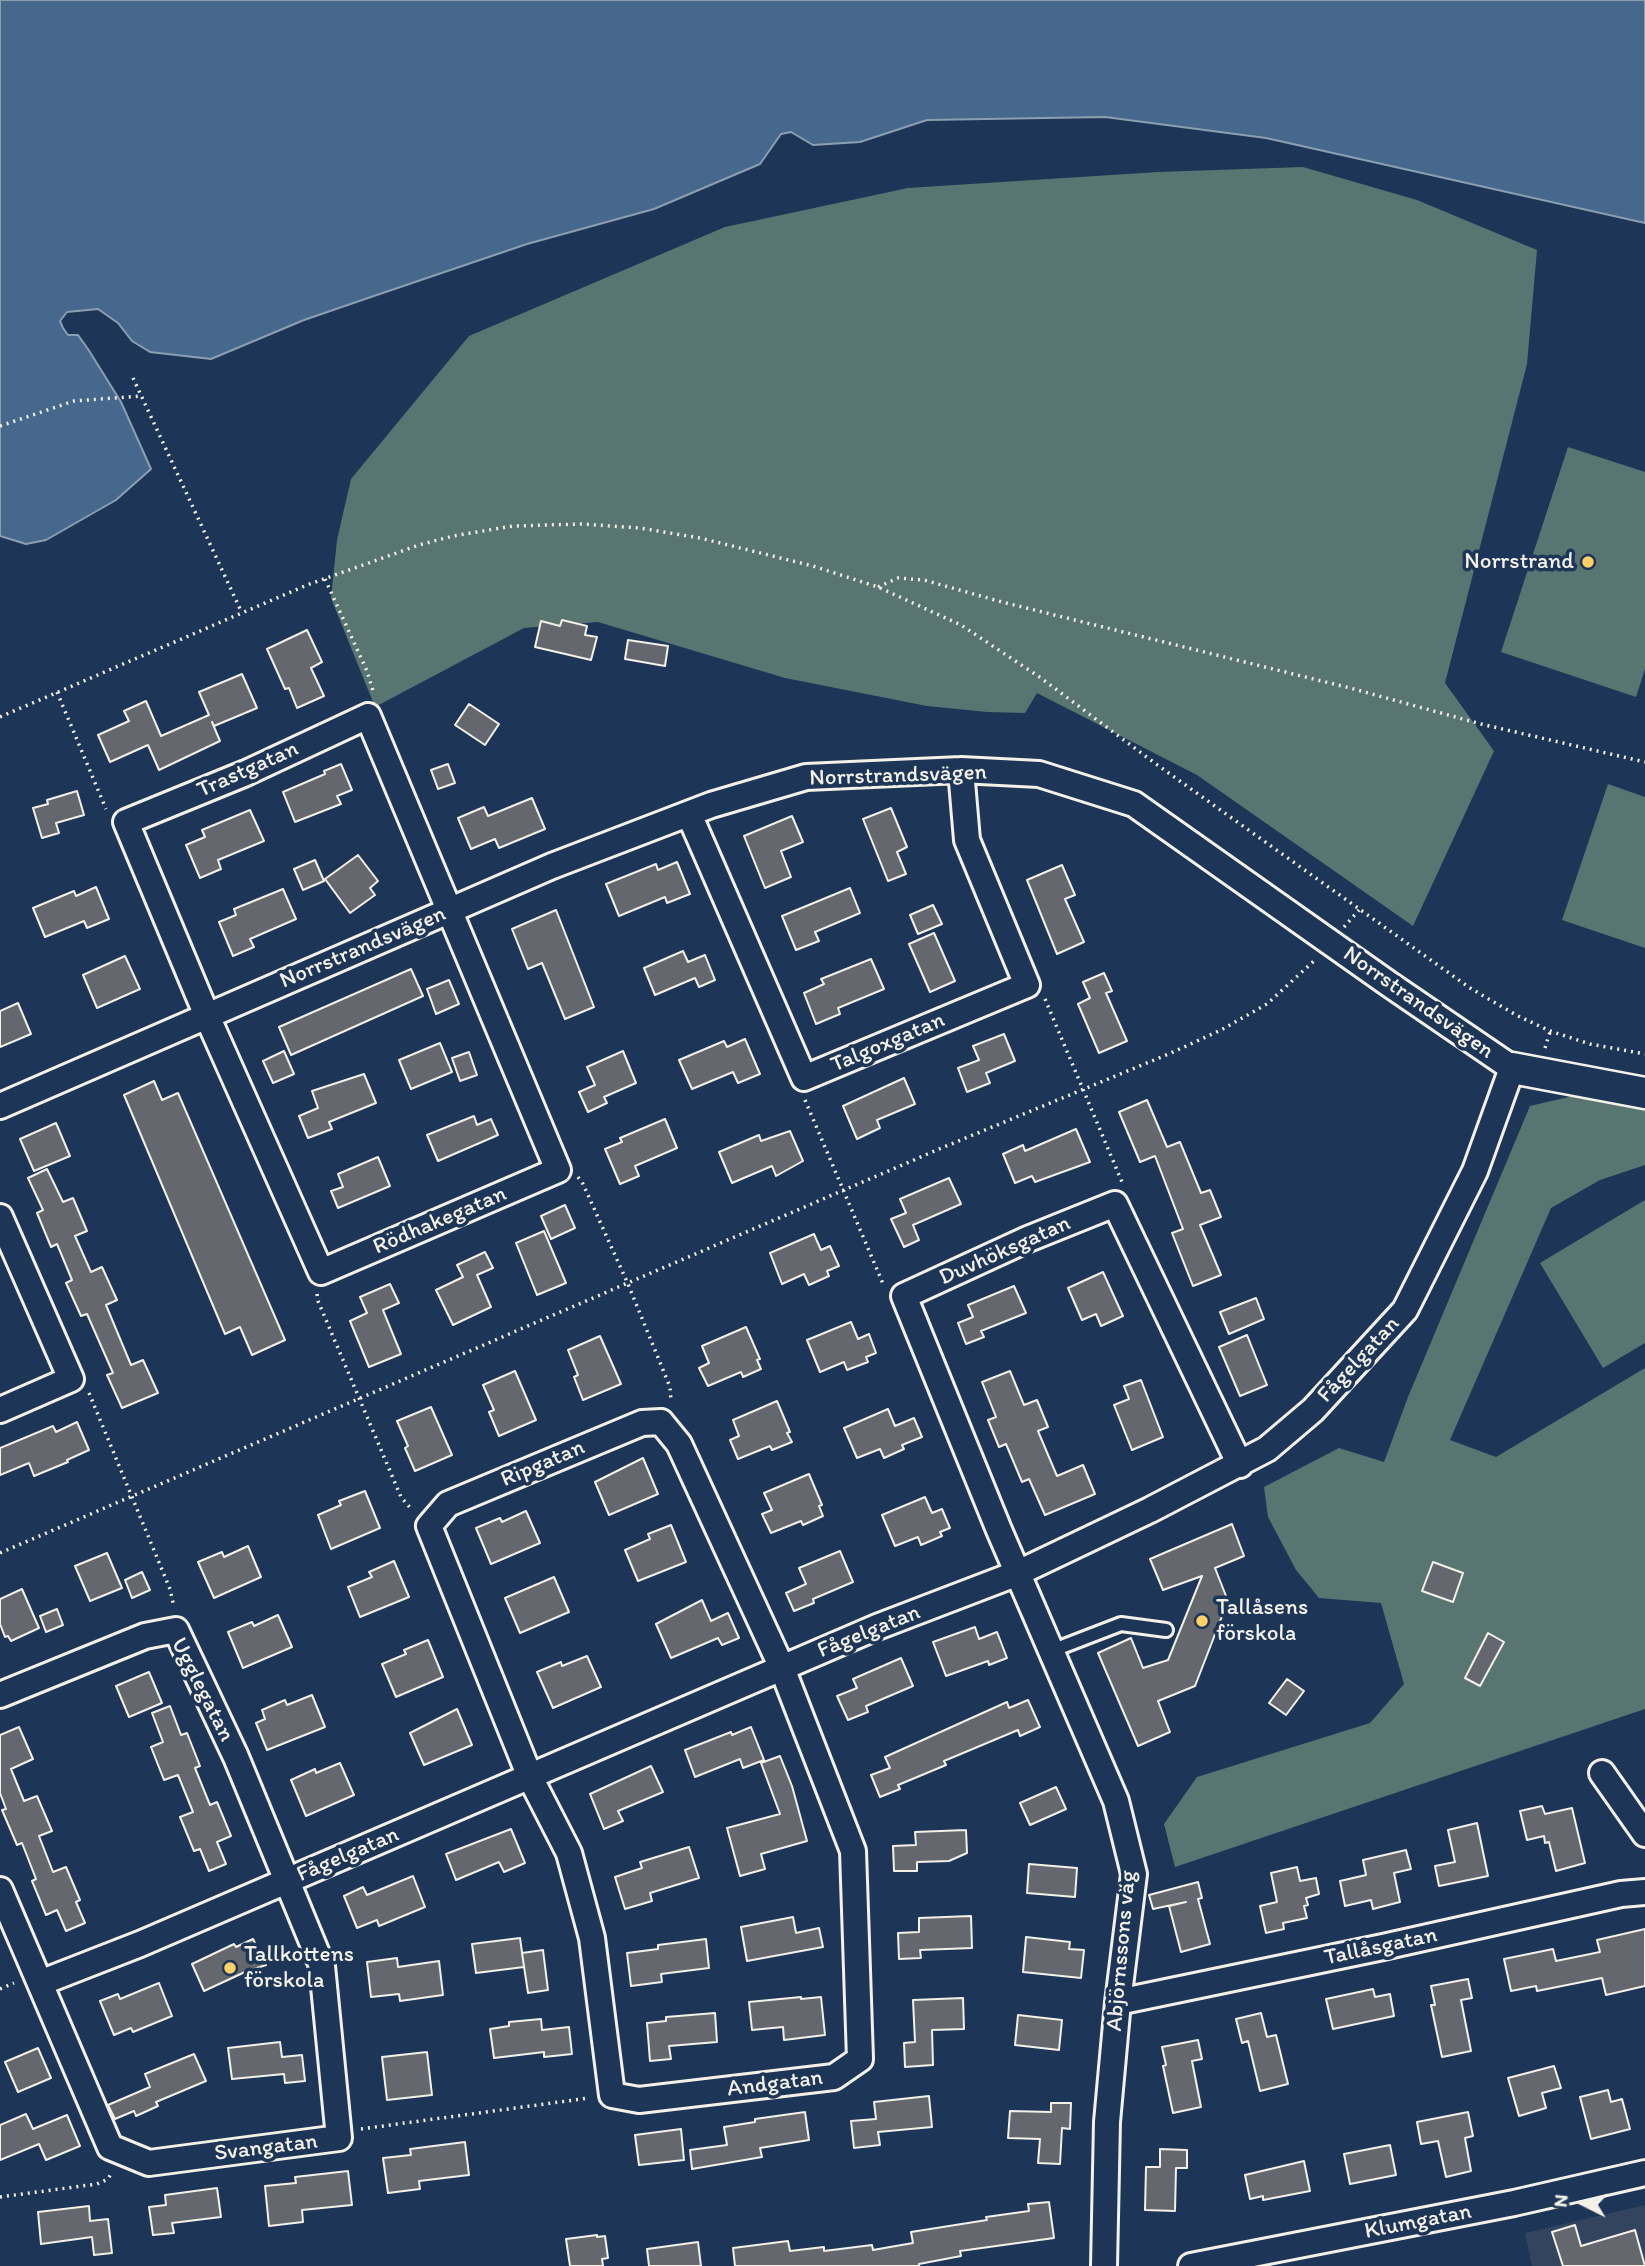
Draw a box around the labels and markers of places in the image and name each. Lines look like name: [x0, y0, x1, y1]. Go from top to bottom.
place label: Norrstrand: [1464, 548, 1574, 576]
marker: Norrstrand: [1580, 554, 1596, 570]
place label: Tallåsens förskola: [1216, 1594, 1308, 1648]
marker: Tallåsens förskola: [1194, 1613, 1210, 1629]
place label: Tallkottens förskola: [244, 1941, 354, 1995]
marker: Tallkottens förskola: [222, 1960, 238, 1976]

